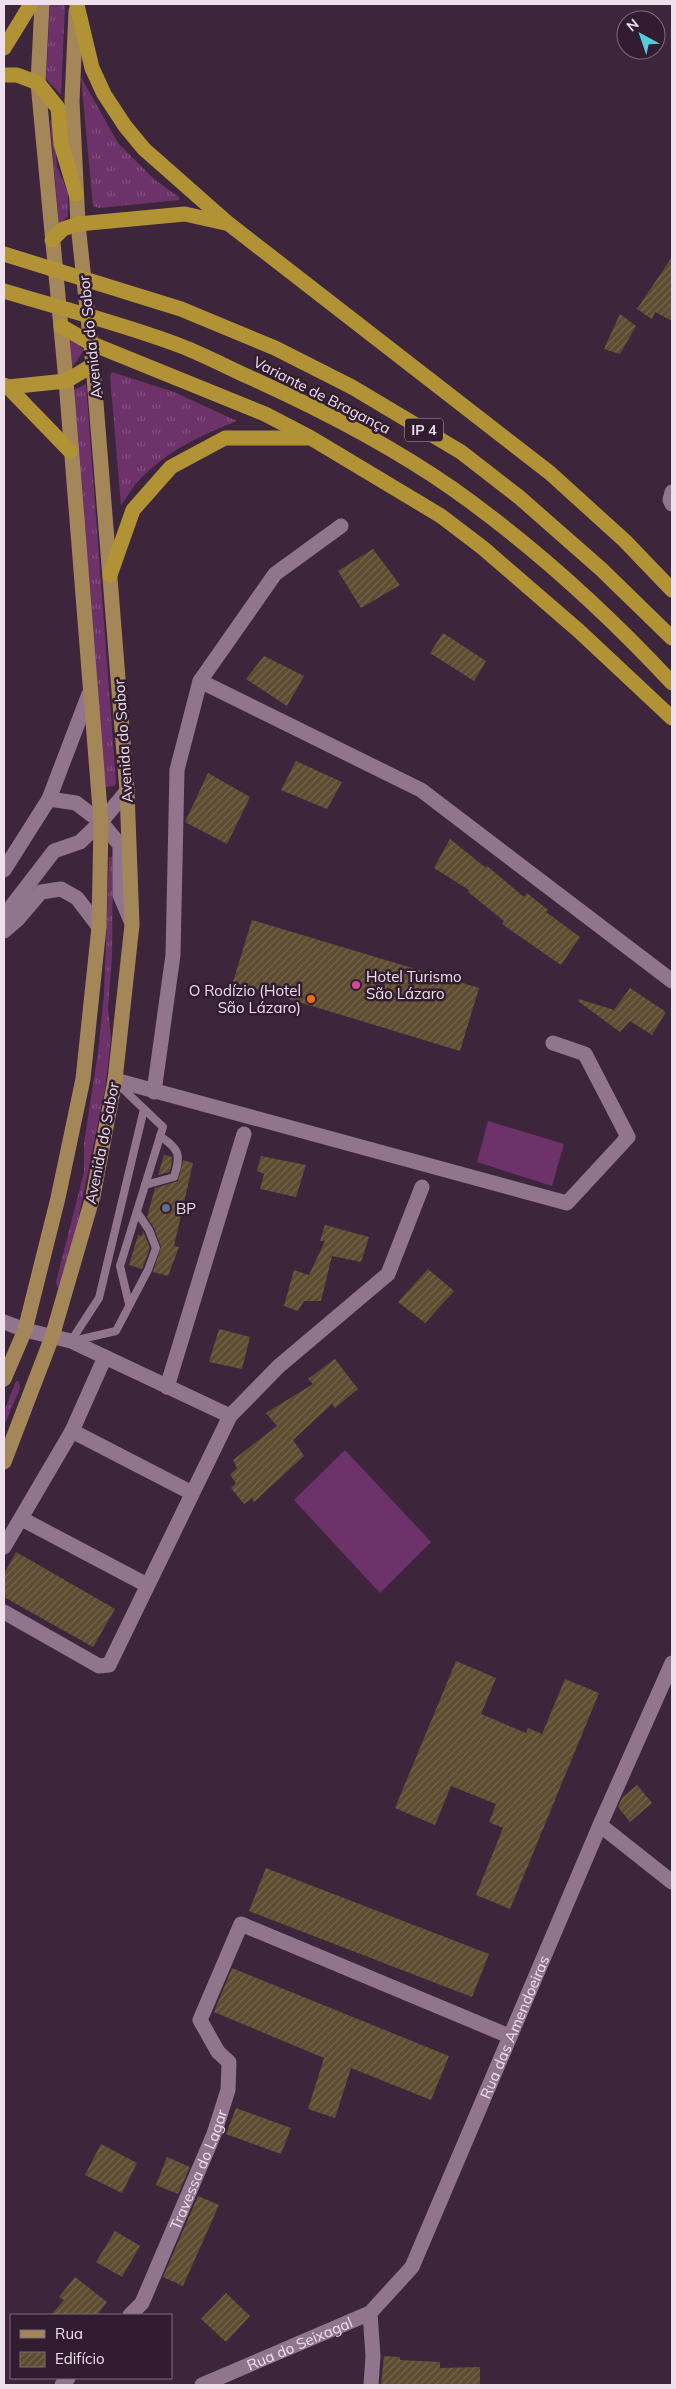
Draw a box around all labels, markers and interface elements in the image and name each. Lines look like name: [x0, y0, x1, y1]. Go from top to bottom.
north arrow: [616, 10, 666, 60]
text: N: [623, 15, 642, 35]
street label: Avenida do Sabor: [74, 274, 106, 400]
street label: Variante de Bragança: [250, 352, 394, 438]
road number: IP 4: [405, 418, 443, 442]
street label: Avenida do Sabor: [109, 678, 137, 803]
place label: Hotel Turismo São Lázaro: [366, 967, 462, 1003]
marker: Hotel Turismo São Lázaro: [350, 979, 362, 991]
place label: O Rodízio (Hotel São Lázaro): [189, 981, 301, 1017]
marker: O Rodízio (Hotel São Lázaro): [305, 993, 317, 1005]
street label: Avenida do Sabor: [81, 1080, 123, 1206]
place label: BP: [176, 1199, 196, 1218]
marker: BP: [160, 1202, 172, 1214]
street label: Rua das Amendoeiras: [475, 1952, 553, 2101]
street label: Travessa do Lagar: [165, 2106, 231, 2232]
street label: Rua do Seixagal: [244, 2312, 355, 2374]
legend: [10, 2314, 172, 2379]
text: Rua: [55, 2324, 83, 2343]
text: Edifício: [55, 2349, 105, 2368]

